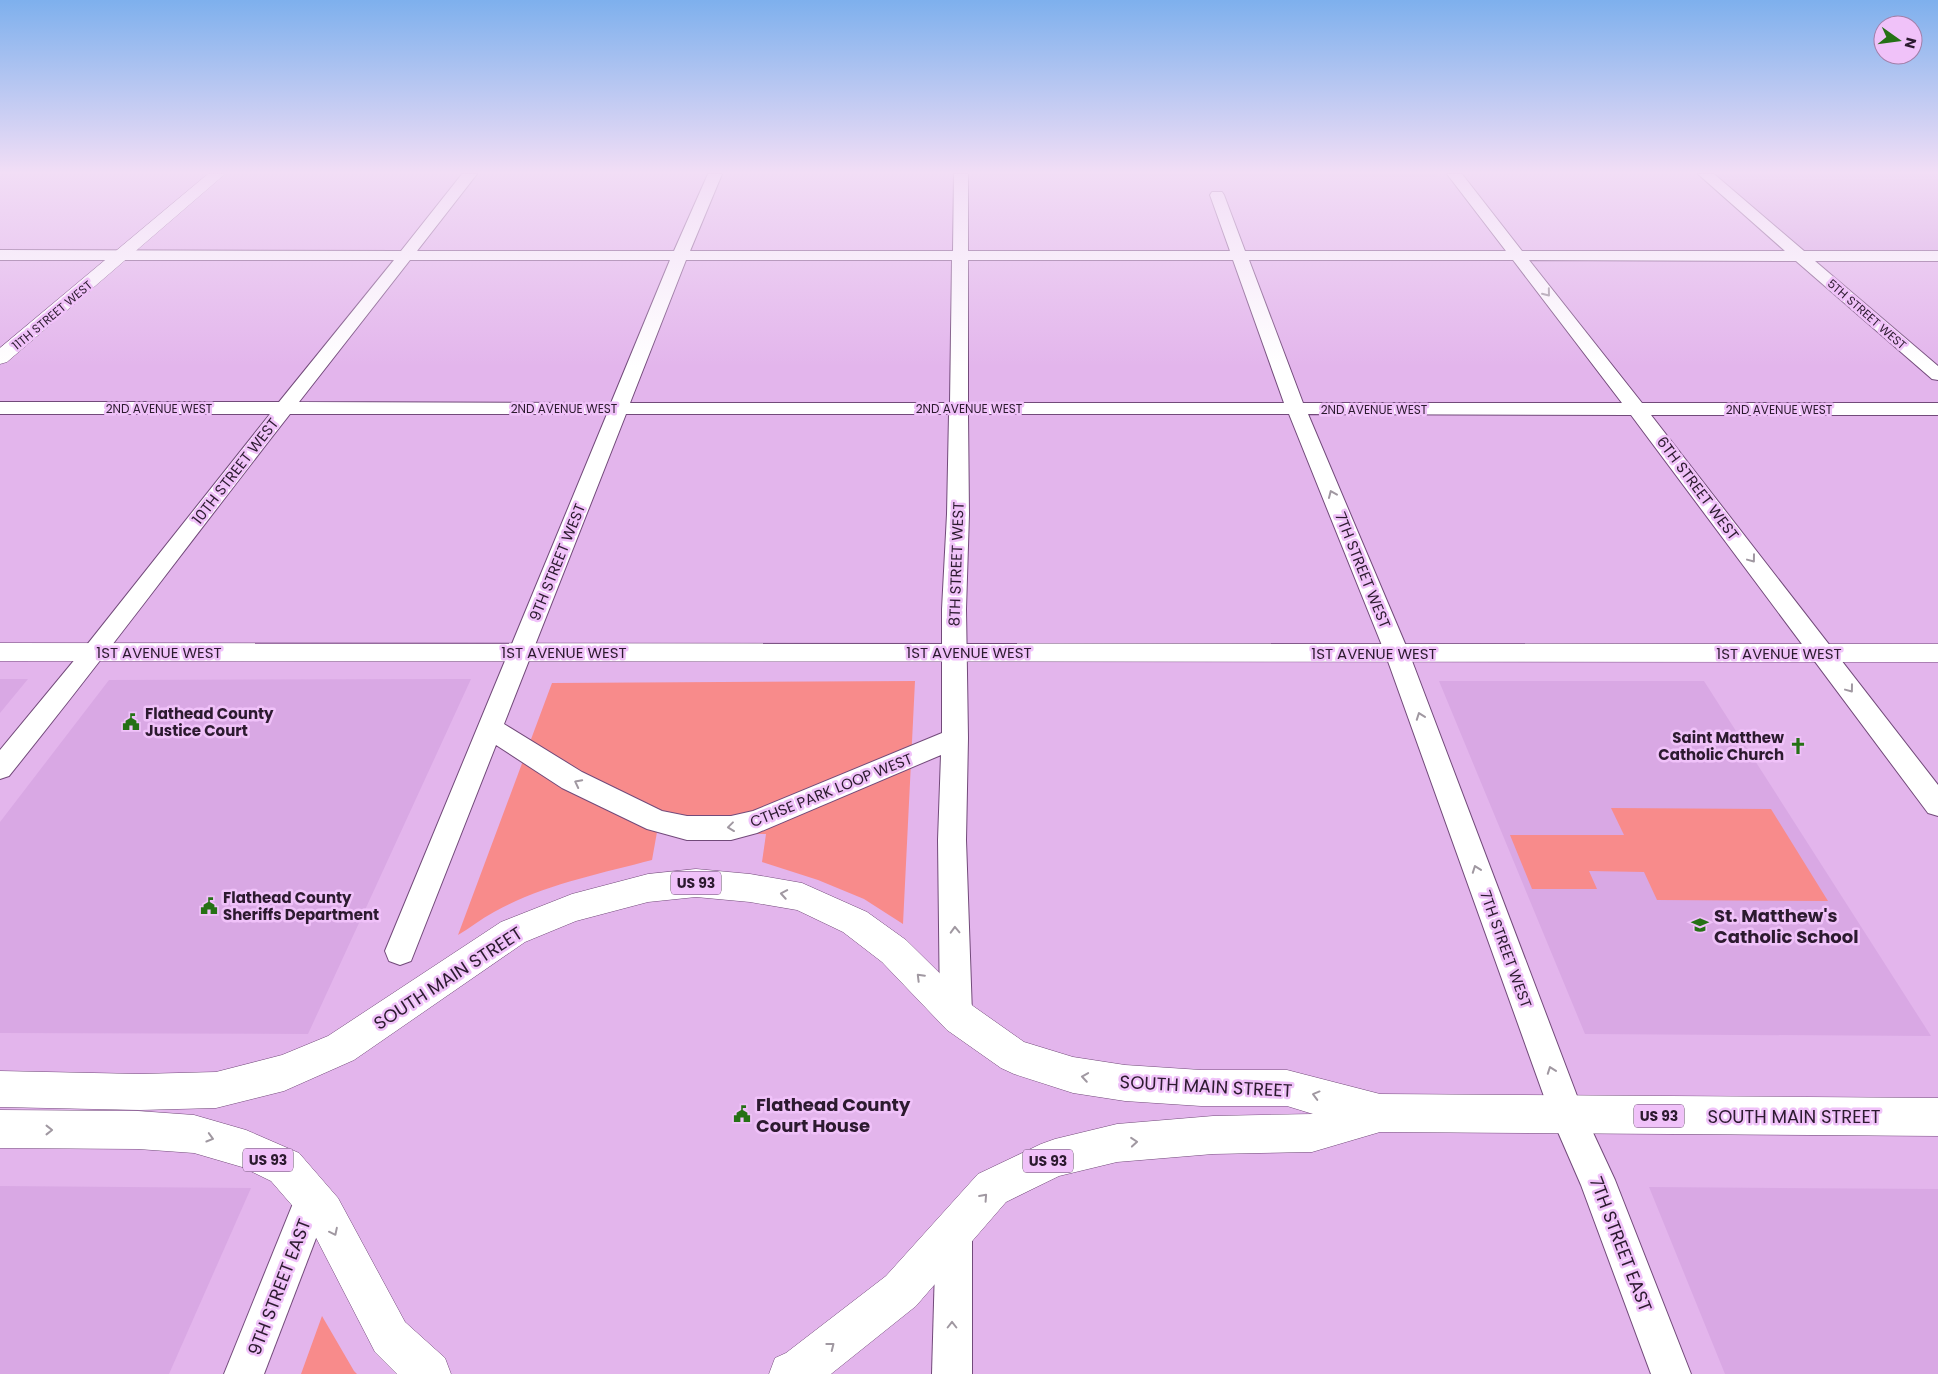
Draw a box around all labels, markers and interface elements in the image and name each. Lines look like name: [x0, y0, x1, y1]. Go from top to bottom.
north arrow: [1873, 15, 1923, 65]
text: N: [1900, 36, 1922, 51]
street label: 5TH STREET WEST: [1824, 275, 1911, 353]
street label: 11TH STREET WEST: [8, 276, 96, 354]
one-way arrow: [1541, 288, 1550, 297]
street label: 2ND AVENUE WEST: [106, 400, 213, 417]
street label: 2ND AVENUE WEST: [511, 400, 618, 417]
street label: 2ND AVENUE WEST: [916, 400, 1023, 417]
street label: 2ND AVENUE WEST: [1321, 401, 1428, 418]
street label: 2ND AVENUE WEST: [1726, 401, 1833, 418]
street label: 10TH STREET WEST: [187, 413, 283, 529]
street label: 6TH STREET WEST: [1652, 432, 1744, 544]
one-way arrow: [1328, 490, 1339, 499]
street label: 9TH STREET WEST: [524, 500, 590, 624]
street label: 8TH STREET WEST: [943, 501, 969, 627]
street label: 7TH STREET WEST: [1330, 509, 1396, 631]
one-way arrow: [1746, 553, 1755, 563]
street label: 1ST AVENUE WEST: [96, 642, 222, 663]
street label: 1ST AVENUE WEST: [501, 642, 627, 663]
street label: 1ST AVENUE WEST: [906, 642, 1032, 663]
street label: 1ST AVENUE WEST: [1311, 643, 1437, 664]
street label: 1ST AVENUE WEST: [1716, 643, 1842, 664]
one-way arrow: [1844, 683, 1853, 693]
place label: Flathead County Justice Court: [145, 703, 274, 741]
public building icon: Flathead County Justice Court: [121, 712, 141, 732]
one-way arrow: [1416, 712, 1426, 721]
place label: Saint Matthew Catholic Church: [1658, 727, 1784, 765]
church icon: Saint Matthew Catholic Church: [1788, 736, 1808, 756]
street label: CTHSE PARK LOOP WEST: [747, 748, 915, 832]
one-way arrow: [575, 779, 584, 789]
one-way arrow: [727, 821, 735, 832]
one-way arrow: [1472, 865, 1482, 873]
road number: US 93: [671, 871, 721, 894]
place label: Flathead County Sheriffs Department: [223, 887, 379, 925]
street label: 7TH STREET WEST: [1475, 887, 1537, 1011]
one-way arrow: [779, 889, 788, 900]
public building icon: Flathead County Sheriffs Department: [199, 896, 219, 916]
place label: St. Matthew's Catholic School: [1714, 903, 1859, 949]
school or university icon: St. Matthew's Catholic School: [1690, 915, 1710, 935]
street label: SOUTH MAIN STREET: [369, 920, 527, 1036]
one-way arrow: [949, 926, 960, 934]
one-way arrow: [917, 974, 926, 983]
one-way arrow: [1547, 1066, 1557, 1075]
street label: SOUTH MAIN STREET: [1119, 1069, 1293, 1103]
one-way arrow: [1081, 1072, 1090, 1082]
one-way arrow: [1312, 1091, 1321, 1101]
place label: Flathead County Court House: [756, 1092, 911, 1138]
public building icon: Flathead County Court House: [732, 1104, 752, 1124]
road number: US 93: [1634, 1104, 1684, 1128]
street label: SOUTH MAIN STREET: [1708, 1104, 1881, 1129]
one-way arrow: [45, 1125, 53, 1135]
one-way arrow: [206, 1133, 214, 1143]
one-way arrow: [1130, 1136, 1138, 1147]
road number: US 93: [243, 1148, 293, 1172]
road number: US 93: [1023, 1150, 1073, 1172]
street label: 7TH STREET EAST: [1584, 1173, 1658, 1315]
one-way arrow: [978, 1193, 987, 1202]
street label: 9TH STREET EAST: [241, 1215, 317, 1359]
one-way arrow: [328, 1227, 338, 1236]
one-way arrow: [947, 1321, 957, 1329]
one-way arrow: [825, 1343, 834, 1352]

